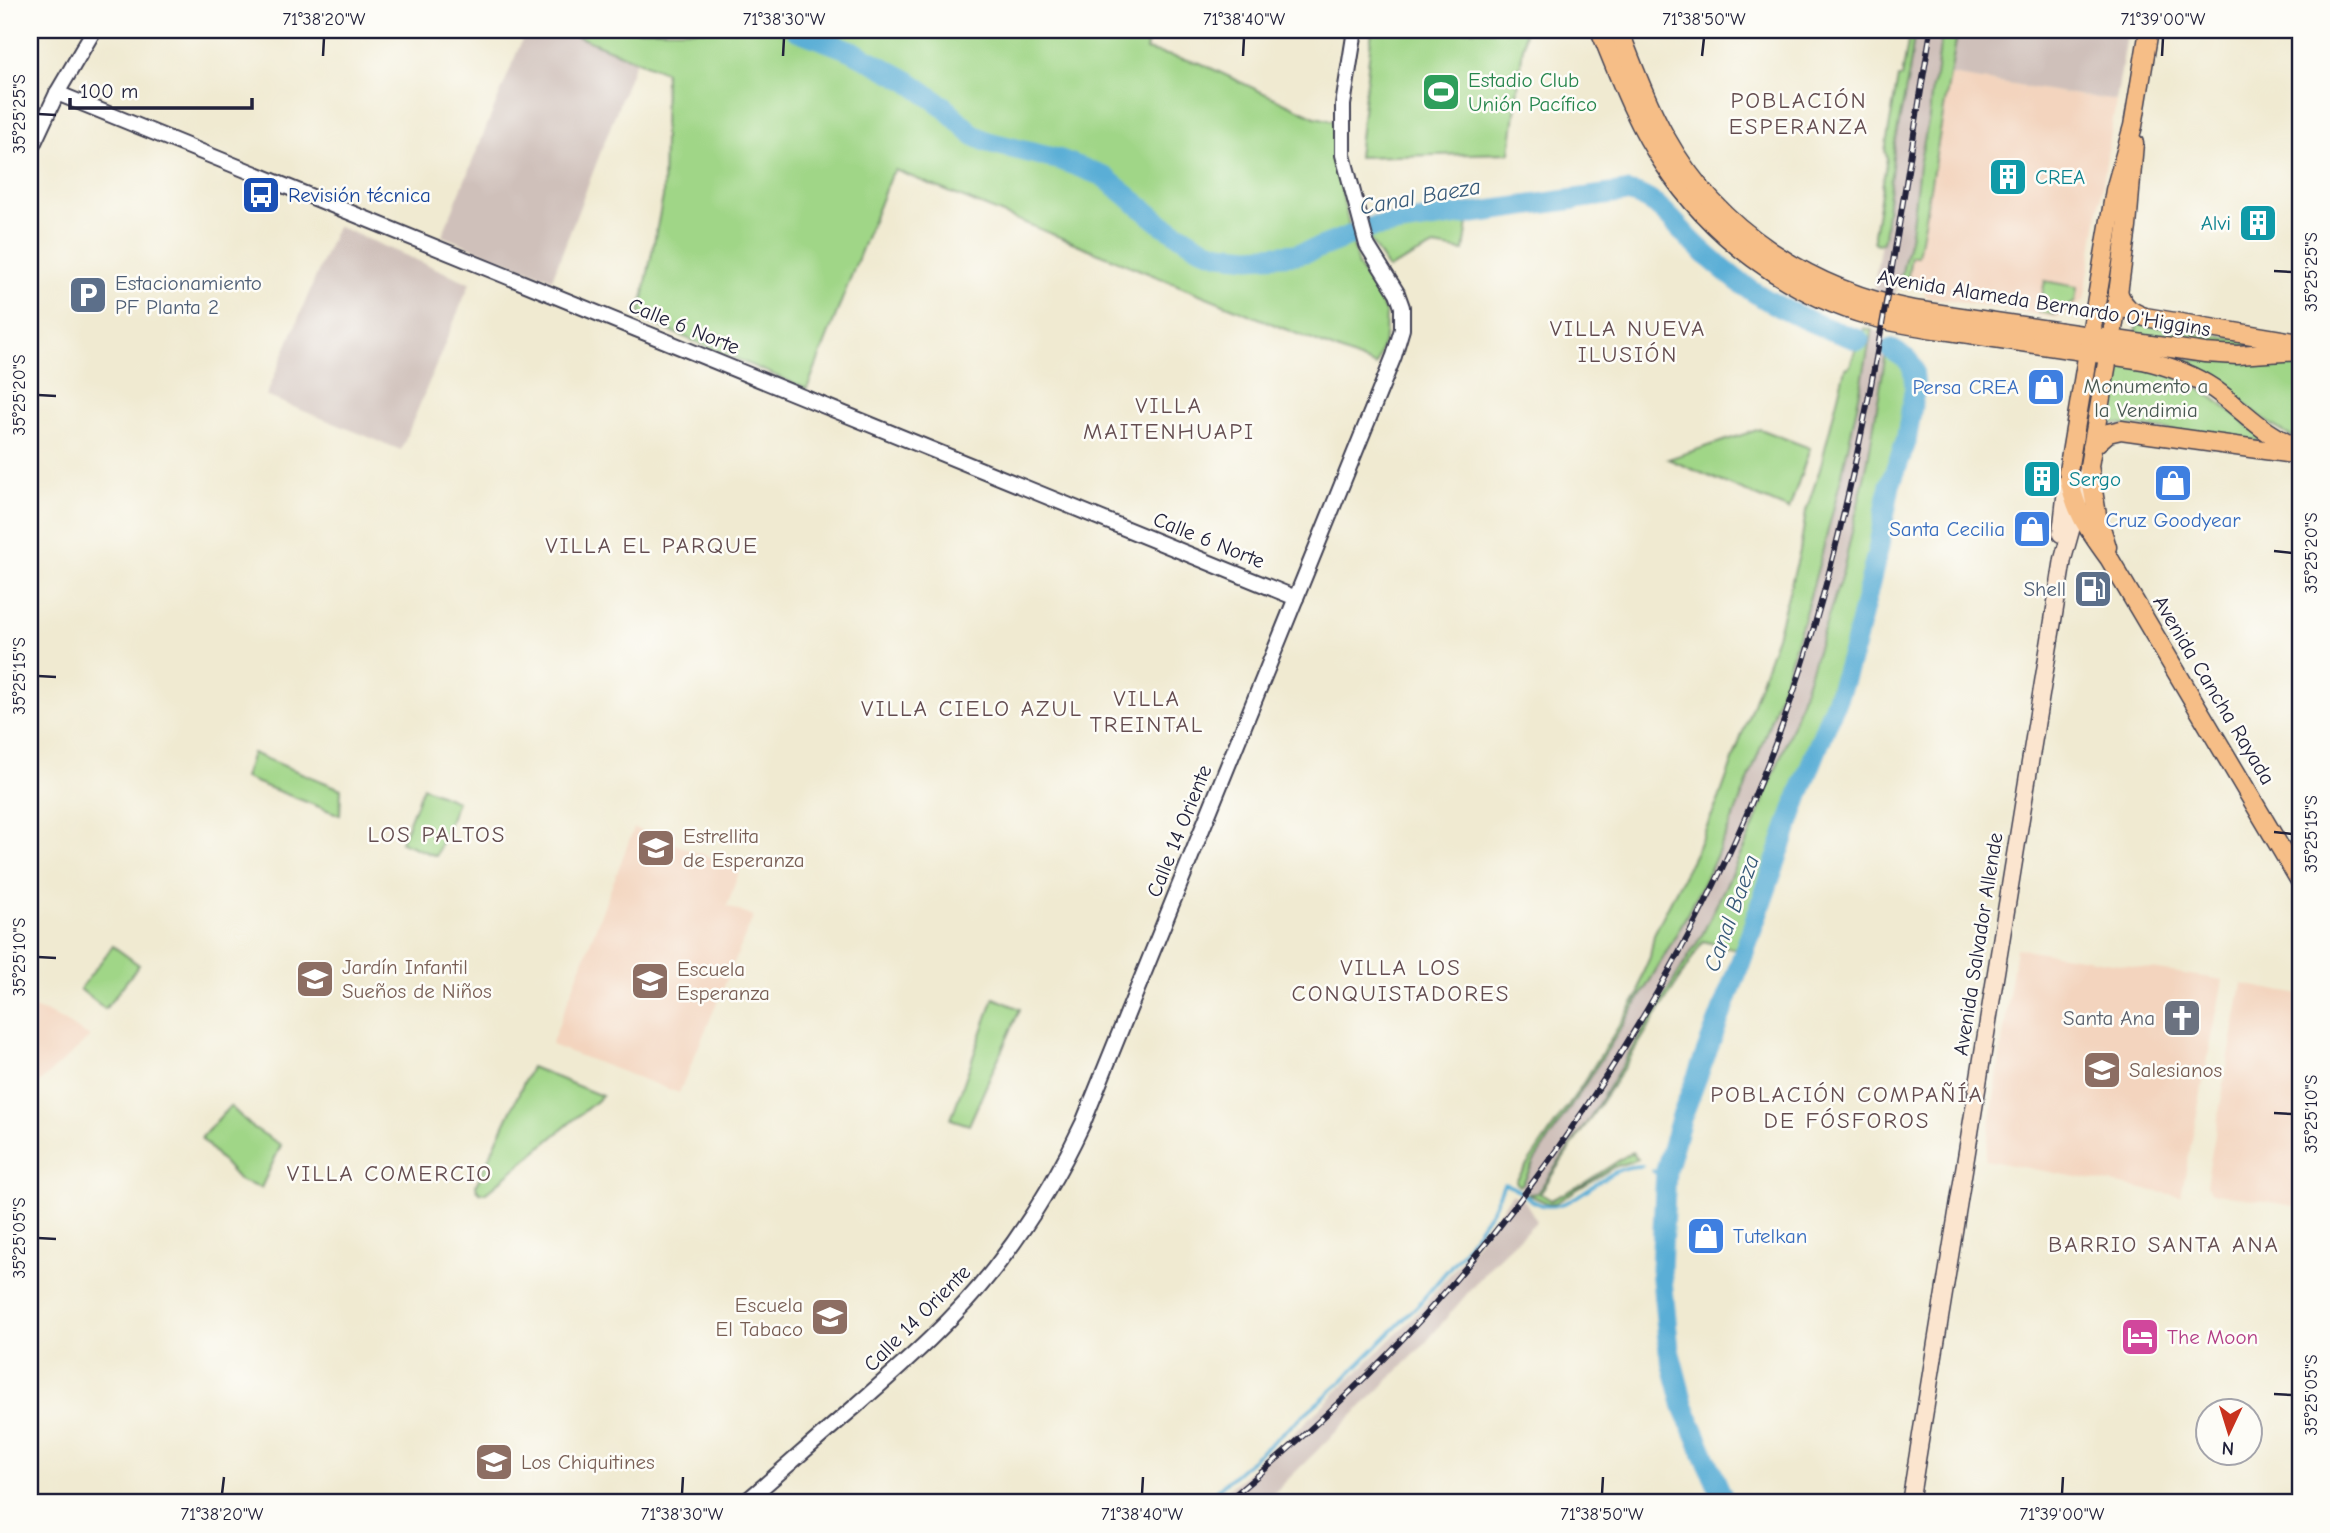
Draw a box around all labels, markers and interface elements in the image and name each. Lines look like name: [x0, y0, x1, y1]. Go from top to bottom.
text: 71°38'20"W: [283, 9, 366, 30]
text: 71°38'30"W: [743, 9, 826, 30]
text: 71°38'40"W: [1203, 9, 1286, 30]
text: 71°38'50"W: [1662, 9, 1746, 30]
text: 71°39'00"W: [2121, 9, 2206, 30]
scale bar: [70, 66, 252, 110]
place label: Estadio Club Unión Pacífico: [1468, 68, 1597, 116]
sports icon: Estadio Club Unión Pacífico: [1420, 71, 1462, 113]
text: 35°25'25"S: [9, 74, 30, 154]
text: 100 m: [80, 79, 138, 103]
district label: POBLACIÓN ESPERANZA: [1729, 87, 1869, 140]
building icon: CREA: [1987, 156, 2029, 198]
place label: CREA: [2035, 165, 2085, 189]
water label: Canal Baeza: [1358, 173, 1483, 220]
bus stop icon: Revisión técnica: [240, 174, 282, 216]
place label: Revisión técnica: [288, 183, 431, 207]
building icon: Alvi: [2237, 202, 2279, 244]
place label: Alvi: [2201, 211, 2231, 235]
text: 35°25'25"S: [2301, 232, 2322, 312]
street label: Avenida Alameda Bernardo O'Higgins: [1876, 265, 2212, 341]
place label: Estacionamiento PF Planta 2: [115, 271, 262, 319]
parking icon: Estacionamiento PF Planta 2: [67, 274, 109, 316]
street label: Calle 6 Norte: [625, 293, 743, 359]
district label: VILLA NUEVA ILUSIÓN: [1550, 315, 1706, 368]
text: 35°25'20"S: [9, 354, 30, 436]
shop icon: Persa CREA: [2025, 366, 2067, 408]
park label: Monumento a la Vendimia: [2084, 374, 2208, 422]
place label: Persa CREA: [1912, 375, 2019, 399]
district label: VILLA MAITENHUAPI: [1083, 392, 1255, 445]
building icon: Sergo: [2021, 458, 2063, 500]
shop icon: Cruz Goodyear: [2152, 462, 2194, 504]
place label: Sergo: [2069, 467, 2121, 491]
street label: Calle 6 Norte: [1150, 507, 1268, 573]
shop icon: Santa Cecilia: [2011, 508, 2053, 550]
place label: Cruz Goodyear: [2105, 508, 2241, 532]
text: 35°25'20"S: [2301, 512, 2322, 594]
place label: Santa Cecilia: [1889, 517, 2005, 541]
district label: VILLA EL PARQUE: [545, 532, 759, 559]
fuel station icon: Shell: [2072, 568, 2114, 610]
place label: Shell: [2023, 577, 2066, 601]
street label: Avenida Cancha Rayada: [2148, 591, 2280, 789]
text: 35°25'15"S: [9, 637, 30, 715]
district label: VILLA TREINTAL: [1090, 685, 1204, 738]
district label: VILLA CIELO AZUL: [861, 695, 1083, 722]
street label: Calle 14 Oriente: [1142, 761, 1216, 901]
text: 35°25'15"S: [2301, 795, 2322, 873]
district label: LOS PALTOS: [368, 821, 506, 848]
place label: Estrellita de Esperanza: [683, 824, 805, 872]
school or university icon: Estrellita de Esperanza: [635, 827, 677, 869]
street label: Avenida Salvador Allende: [1949, 831, 2007, 1057]
water label: Canal Baeza: [1698, 851, 1765, 975]
text: 35°25'10"S: [9, 917, 30, 996]
district label: VILLA LOS CONQUISTADORES: [1292, 954, 1510, 1007]
place label: Jardín Infantil Sueños de Niños: [342, 955, 492, 1003]
place label: Escuela Esperanza: [677, 957, 770, 1005]
school or university icon: Jardín Infantil Sueños de Niños: [294, 958, 336, 1000]
school or university icon: Escuela Esperanza: [629, 960, 671, 1002]
church icon: Santa Ana: [2161, 997, 2203, 1039]
place label: Santa Ana: [2063, 1006, 2155, 1030]
school or university icon: Salesianos: [2081, 1049, 2123, 1091]
place label: Salesianos: [2129, 1058, 2222, 1082]
text: 35°25'10"S: [2301, 1074, 2322, 1153]
district label: POBLACIÓN COMPAÑÍA DE FÓSFOROS: [1710, 1081, 1984, 1134]
district label: VILLA COMERCIO: [287, 1160, 493, 1187]
text: 35°25'05"S: [9, 1197, 30, 1279]
shop icon: Tutelkan: [1685, 1215, 1727, 1257]
place label: Tutelkan: [1733, 1224, 1807, 1248]
district label: BARRIO SANTA ANA: [2048, 1231, 2280, 1258]
street label: Calle 14 Oriente: [859, 1260, 975, 1376]
place label: Escuela El Tabaco: [716, 1293, 803, 1341]
school or university icon: Escuela El Tabaco: [809, 1296, 851, 1338]
hotel icon: The Moon: [2119, 1316, 2161, 1358]
place label: The Moon: [2167, 1325, 2258, 1349]
text: 35°25'05"S: [2301, 1354, 2322, 1436]
north arrow: [2194, 1396, 2264, 1466]
text: N: [2221, 1437, 2235, 1459]
school or university icon: Los Chiquitines: [473, 1441, 515, 1483]
place label: Los Chiquitines: [521, 1450, 655, 1474]
text: 71°38'20"W: [181, 1504, 264, 1525]
text: 71°38'30"W: [641, 1504, 724, 1525]
text: 71°38'40"W: [1101, 1504, 1184, 1525]
text: 71°38'50"W: [1560, 1504, 1644, 1525]
text: 71°39'00"W: [2020, 1504, 2105, 1525]

